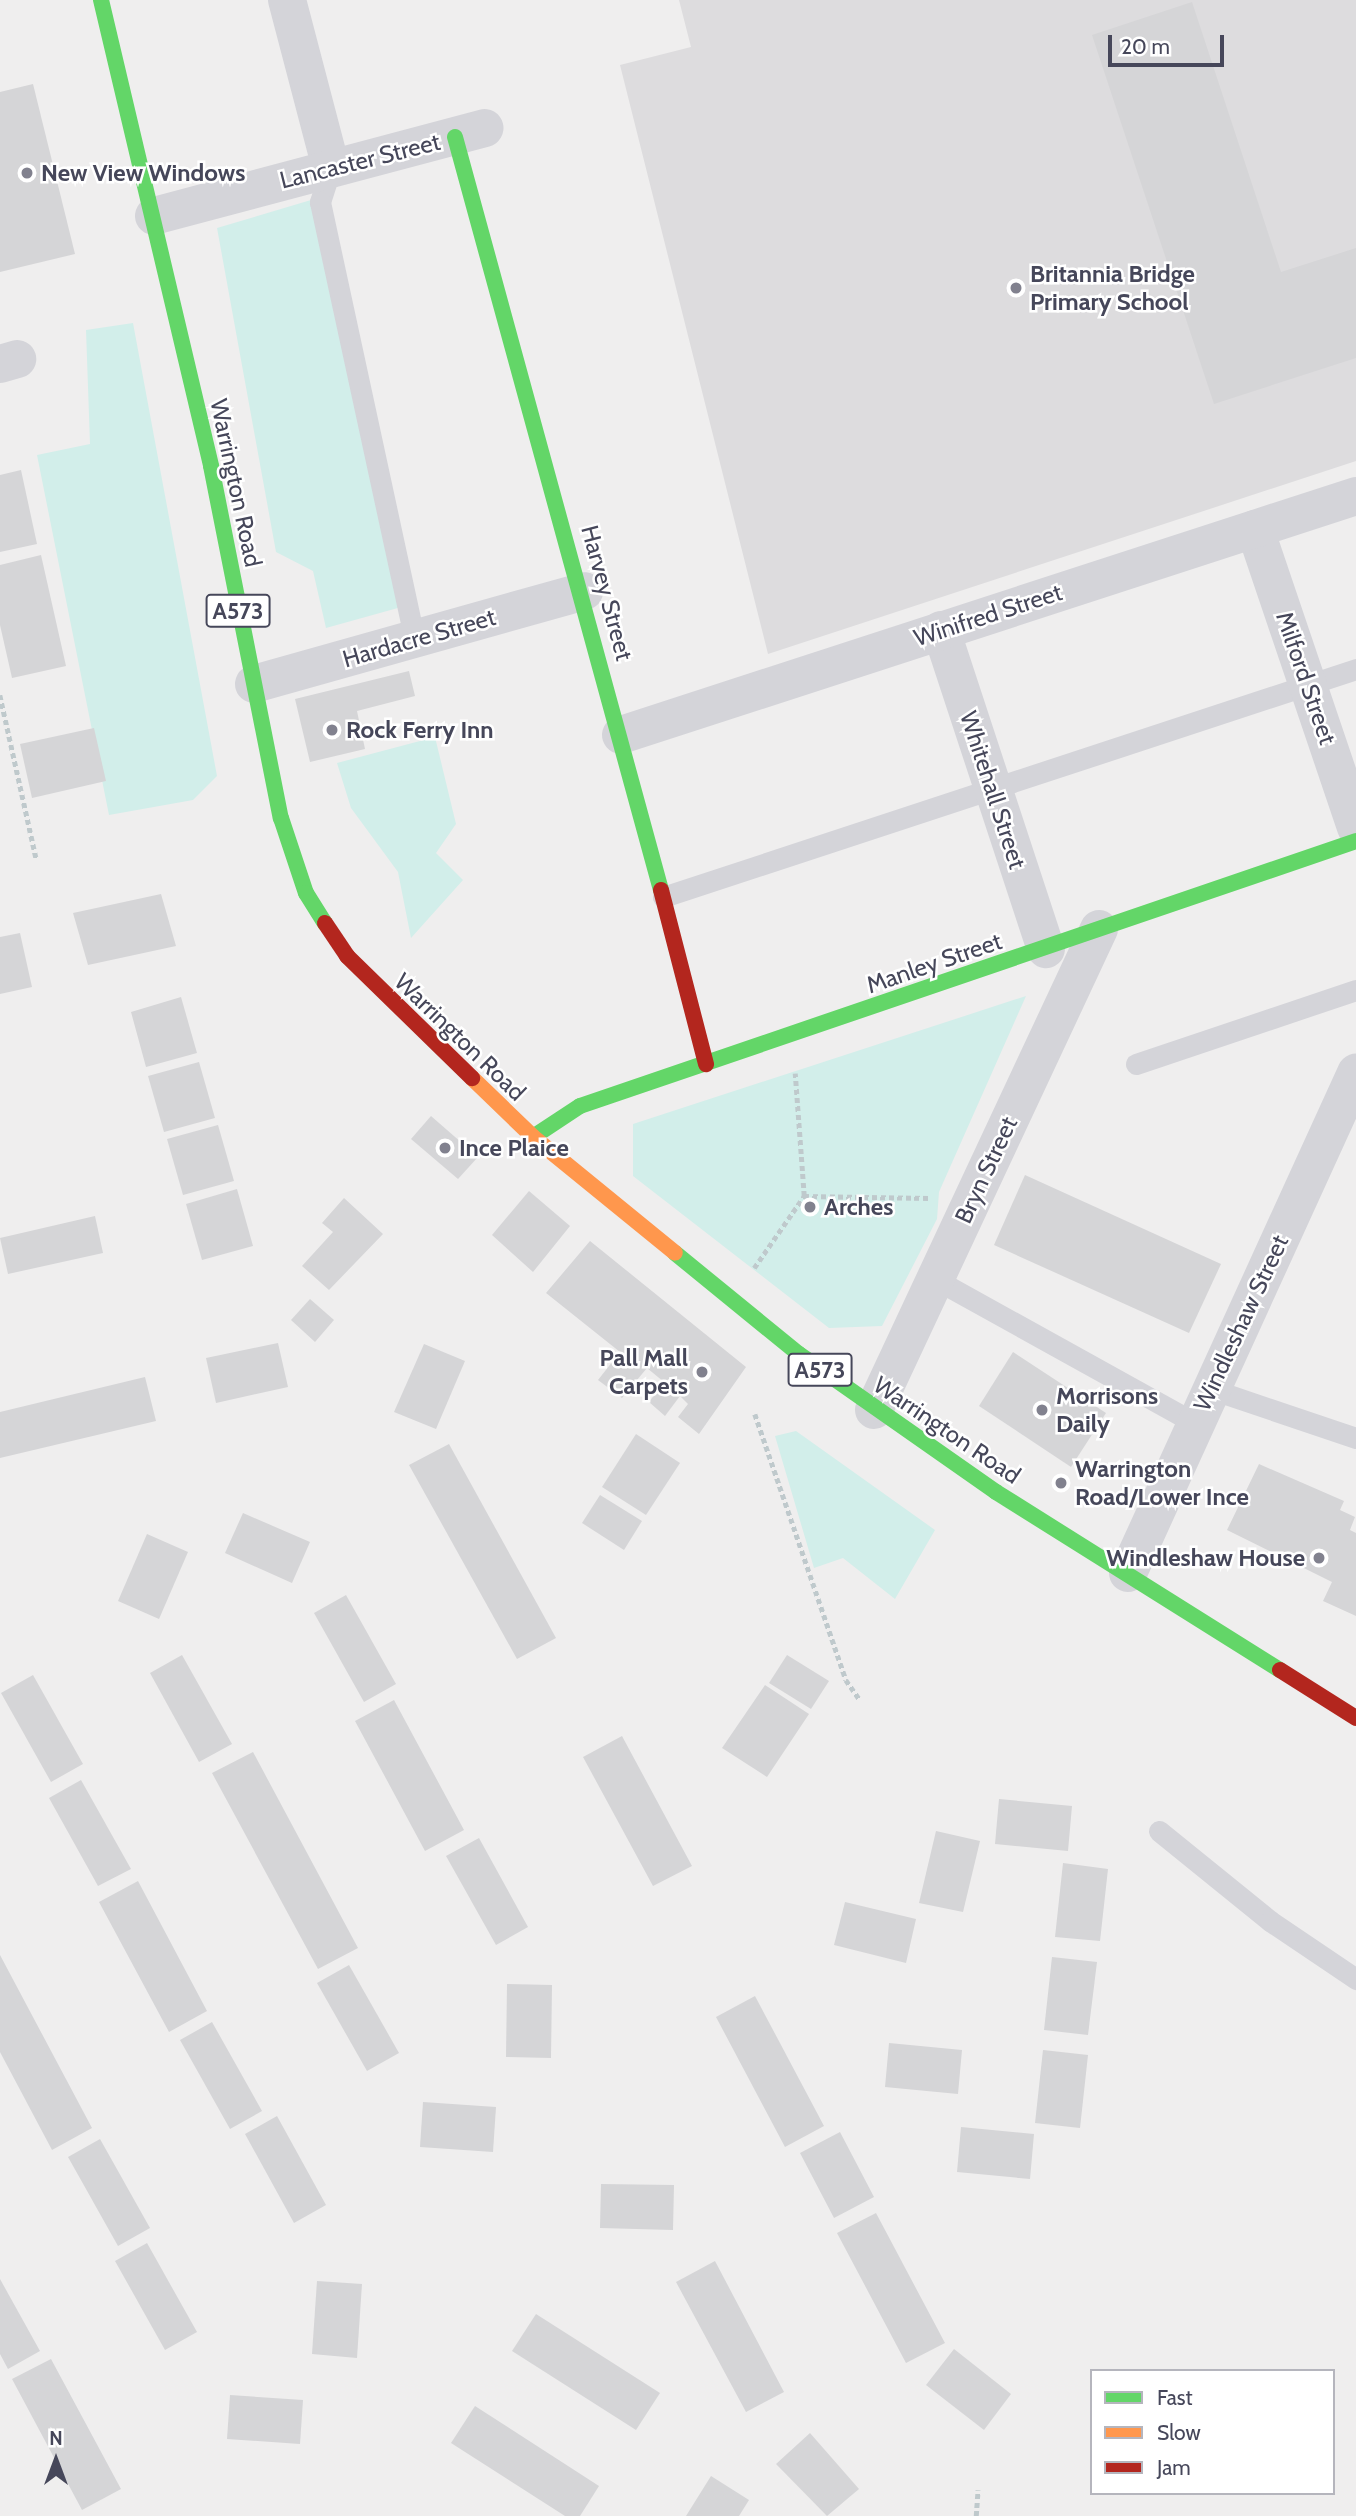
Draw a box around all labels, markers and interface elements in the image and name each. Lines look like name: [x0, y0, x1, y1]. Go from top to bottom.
scale bar: [1111, 21, 1226, 65]
text: 20 m: [1121, 34, 1170, 59]
street label: Lancaster Street: [277, 127, 443, 195]
place label: New View Windows: [41, 159, 245, 187]
marker: New View Windows: [19, 165, 35, 181]
place label: Britannia Bridge Primary School: [1030, 260, 1195, 316]
marker: Britannia Bridge Primary School: [1008, 280, 1024, 296]
street label: Warrington Road: [204, 396, 268, 570]
street label: Harvey Street: [575, 522, 639, 664]
street label: Winifred Street: [910, 577, 1066, 653]
road number: A573: [205, 592, 271, 631]
street label: Hardacre Street: [339, 602, 499, 674]
street label: Milford Street: [1270, 608, 1342, 748]
street label: Whitehall Street: [954, 708, 1032, 872]
place label: Rock Ferry Inn: [346, 716, 494, 744]
marker: Rock Ferry Inn: [324, 722, 340, 738]
street label: Manley Street: [863, 926, 1005, 1000]
street label: Warrington Road: [389, 967, 531, 1107]
street label: Bryn Street: [949, 1112, 1023, 1228]
place label: Ince Plaice: [459, 1134, 569, 1162]
marker: Ince Plaice: [437, 1140, 453, 1156]
place label: Arches: [824, 1193, 893, 1221]
marker: Arches: [802, 1199, 818, 1215]
street label: Windleshaw Street: [1188, 1230, 1294, 1416]
place label: Pall Mall Carpets: [600, 1344, 688, 1400]
road number: A573: [787, 1350, 853, 1390]
marker: Pall Mall Carpets: [694, 1364, 710, 1380]
street label: Warrington Road: [868, 1370, 1026, 1490]
place label: Morrisons Daily: [1056, 1382, 1158, 1438]
marker: Morrisons Daily: [1034, 1402, 1050, 1418]
place label: Warrington Road/Lower Ince: [1075, 1455, 1249, 1511]
marker: Warrington Road/Lower Ince: [1053, 1475, 1069, 1491]
place label: Windleshaw House: [1106, 1544, 1305, 1572]
marker: Windleshaw House: [1311, 1550, 1327, 1566]
legend: [1090, 2369, 1335, 2495]
text: Fast: [1157, 2385, 1193, 2410]
text: Slow: [1157, 2420, 1201, 2445]
north arrow: [21, 2425, 91, 2495]
text: N: [49, 2427, 63, 2450]
text: Jam: [1157, 2455, 1191, 2480]

